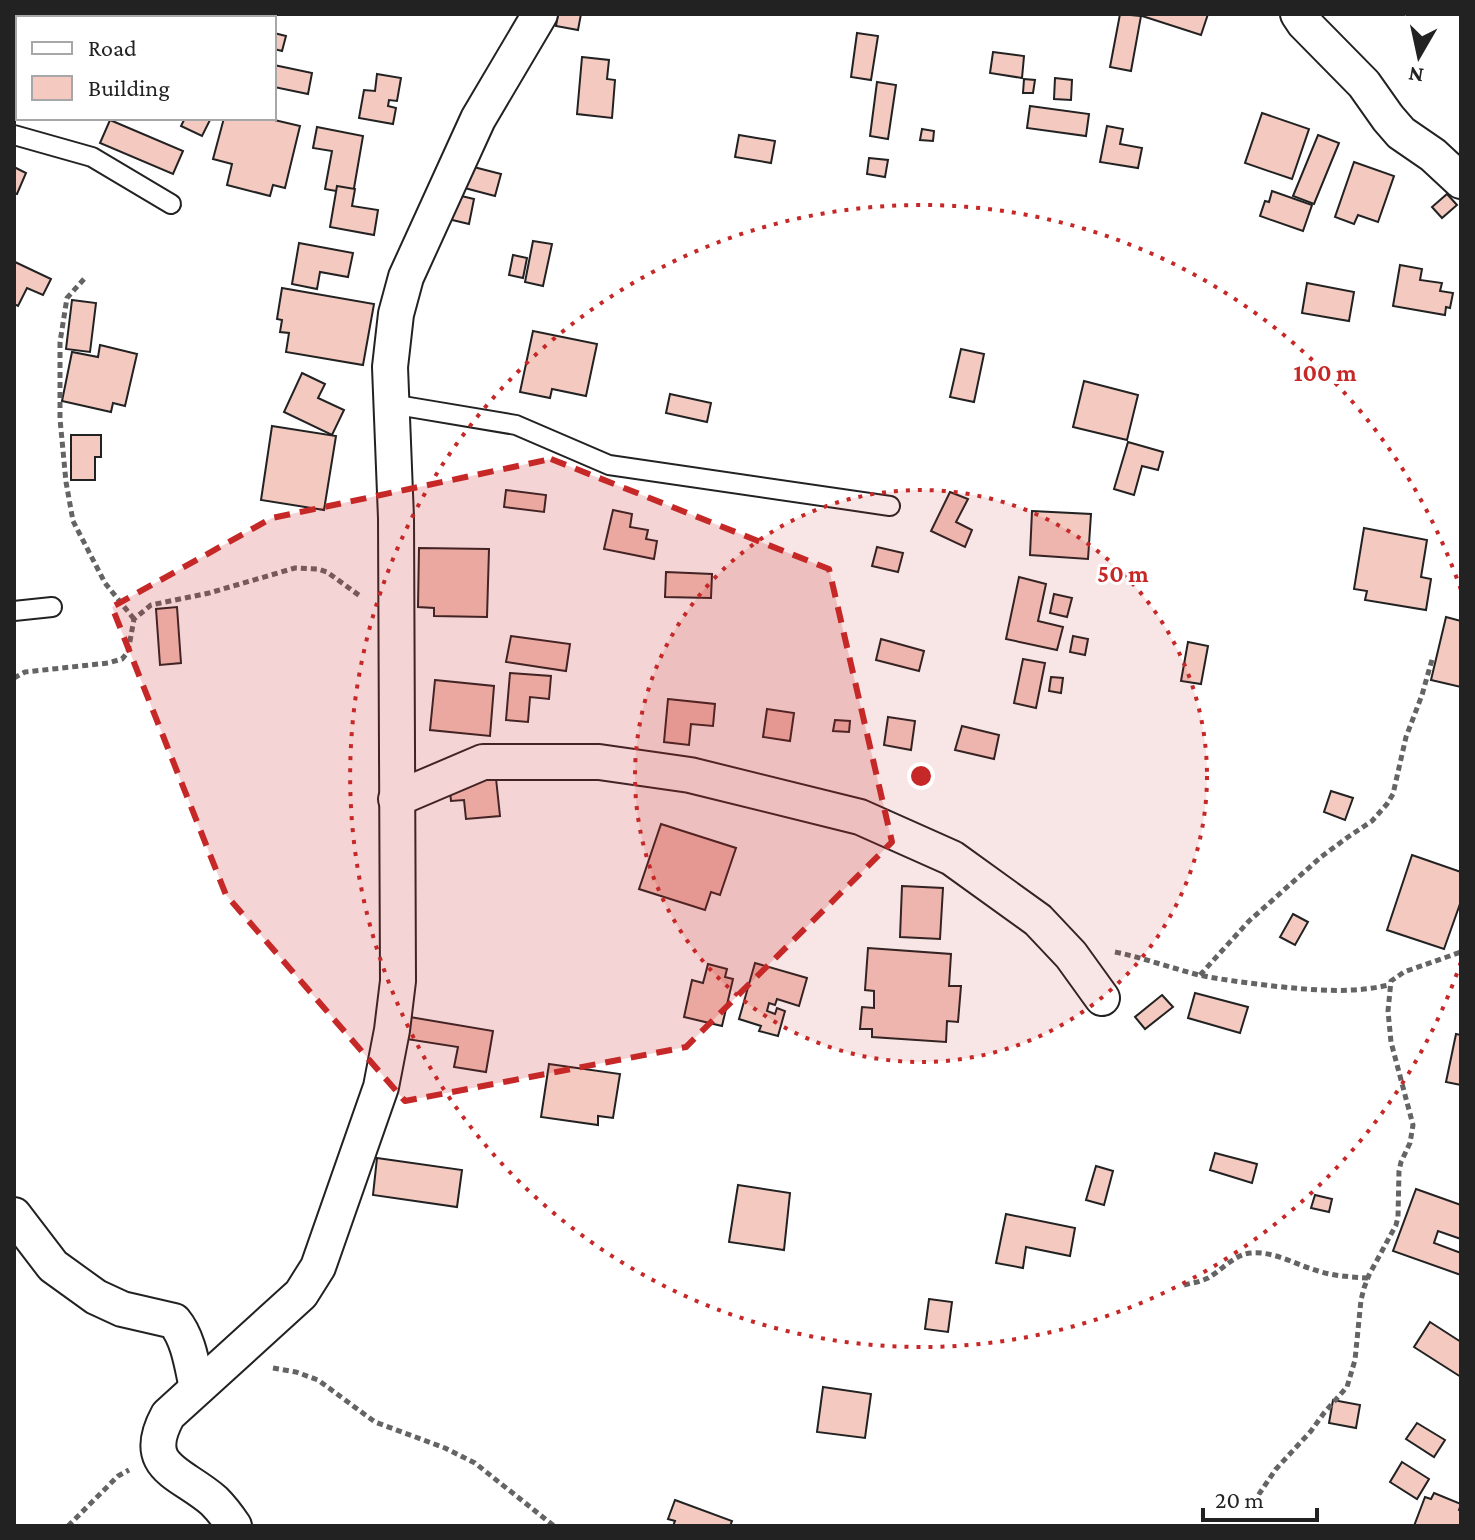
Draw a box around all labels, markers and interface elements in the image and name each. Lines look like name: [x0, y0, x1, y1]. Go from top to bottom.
legend: [16, 16, 276, 120]
north arrow: [1379, 16, 1459, 96]
text: Road: [88, 34, 137, 61]
text: N: [1407, 62, 1425, 89]
text: Building: [88, 74, 170, 101]
text: 100 m: [1293, 359, 1357, 386]
text: 50 m: [1097, 560, 1149, 587]
centre of rings: [907, 762, 935, 790]
scale bar: [1203, 1472, 1317, 1522]
text: 20 m: [1215, 1486, 1264, 1513]

